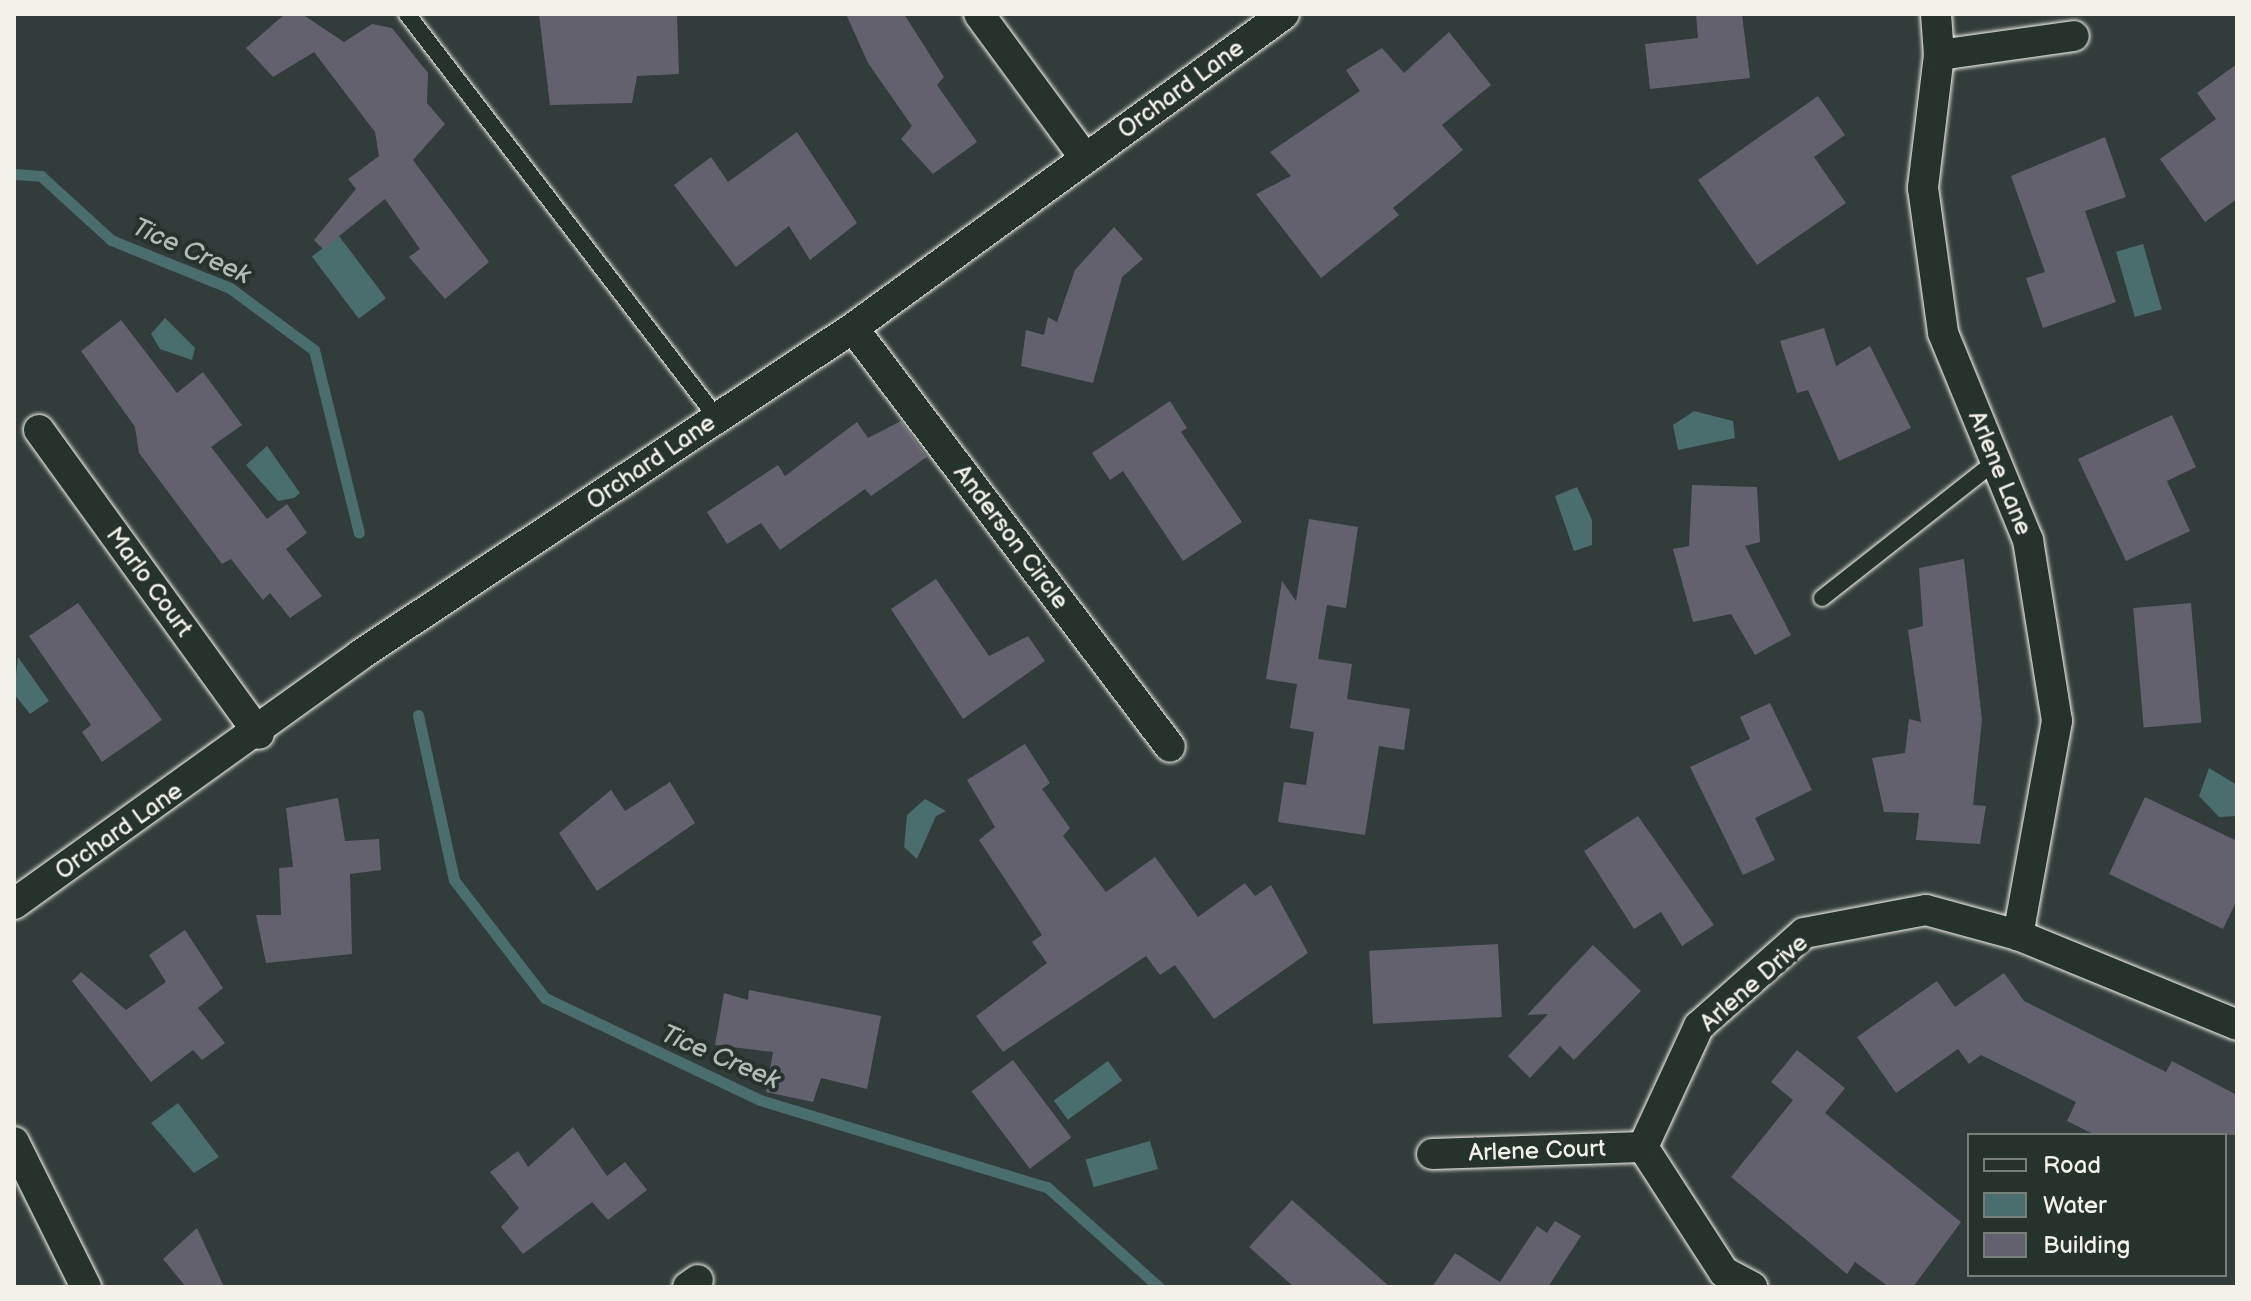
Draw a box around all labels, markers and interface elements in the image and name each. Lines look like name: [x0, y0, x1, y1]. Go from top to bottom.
street label: Orchard Lane: [1112, 34, 1250, 144]
water label: Tice Creek: [127, 212, 255, 292]
street label: Arlene Lane: [1962, 407, 2038, 539]
street label: Orchard Lane: [581, 408, 721, 516]
street label: Anderson Circle: [947, 459, 1075, 615]
street label: Marlo Court: [100, 522, 198, 642]
street label: Orchard Lane: [50, 776, 188, 886]
street label: Arlene Drive: [1694, 928, 1814, 1038]
water label: Tice Creek: [656, 1019, 784, 1097]
legend: [1967, 1133, 2227, 1277]
street label: Arlene Court: [1468, 1134, 1606, 1168]
text: Road: [2043, 1151, 2101, 1180]
text: Water: [2043, 1191, 2107, 1220]
text: Building: [2043, 1231, 2130, 1260]

